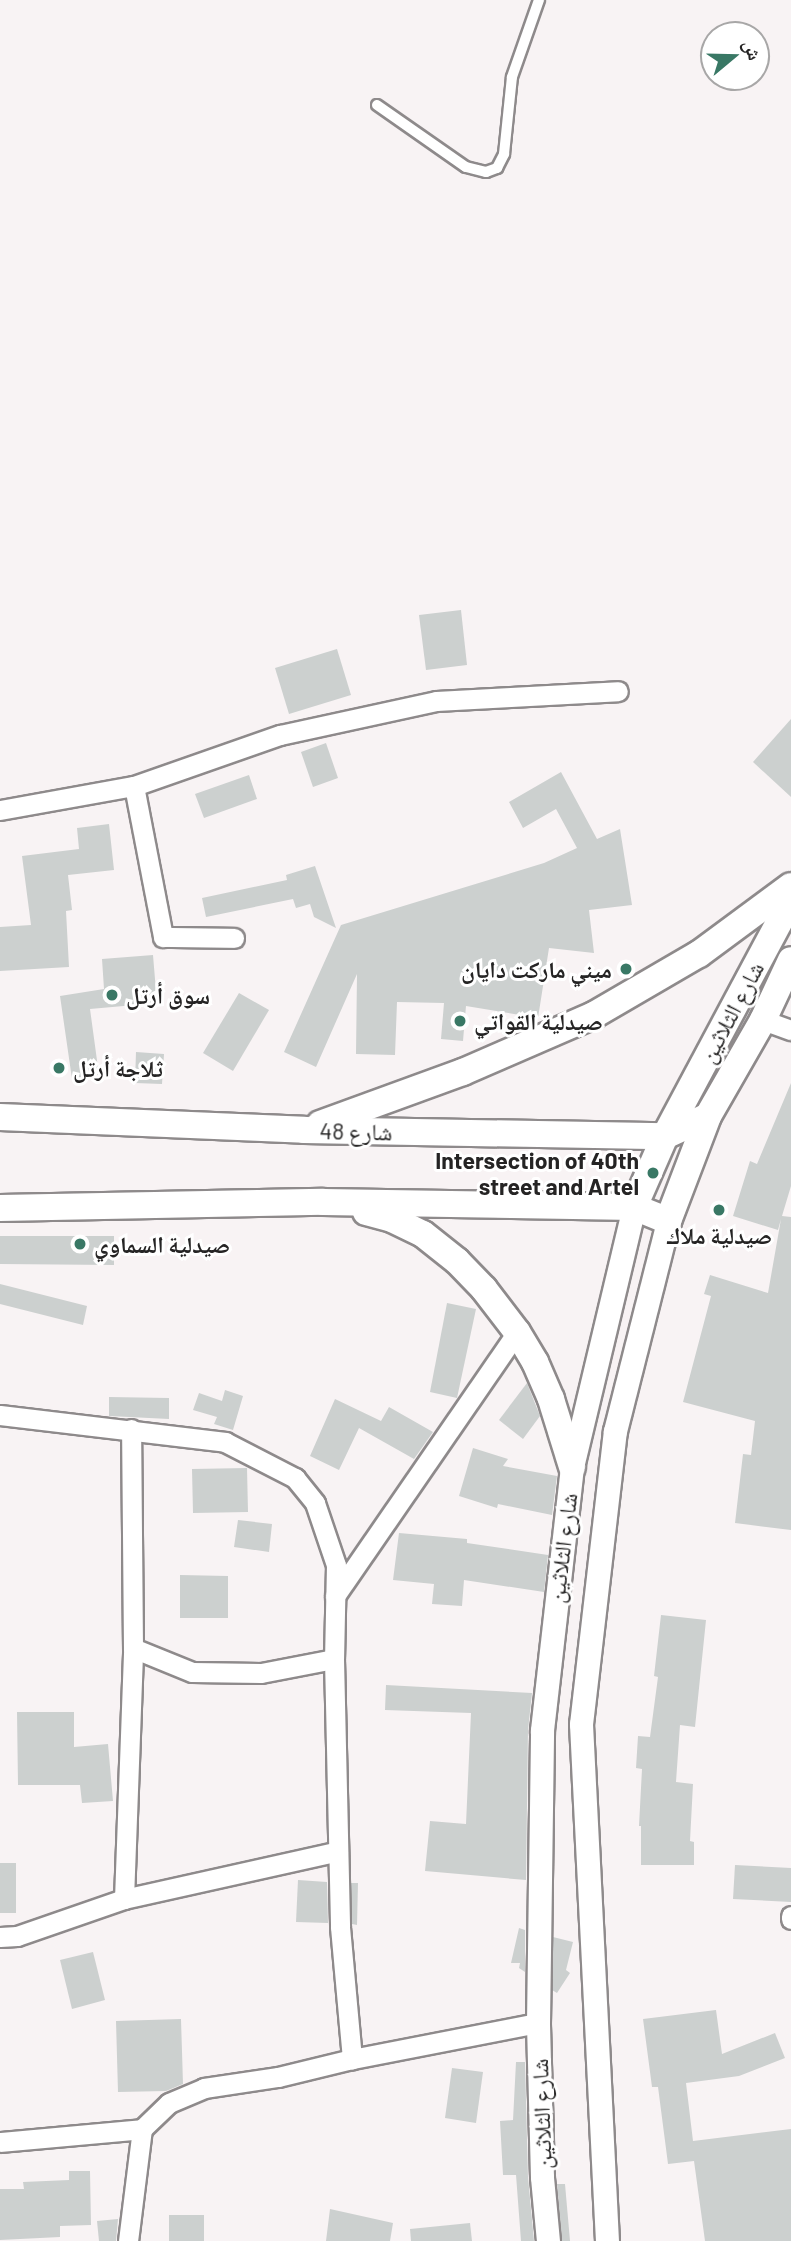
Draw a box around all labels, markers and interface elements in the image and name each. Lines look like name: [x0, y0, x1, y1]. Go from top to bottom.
north arrow: [700, 21, 770, 91]
text: ش: [739, 36, 768, 63]
place label: ميني ماركت دايان: [461, 955, 612, 983]
street label: شارع الثلاثين: [693, 957, 769, 1067]
marker: ميني ماركت دايان: [618, 961, 634, 977]
place label: سوق أرتل: [126, 981, 210, 1009]
marker: سوق أرتل: [104, 987, 120, 1003]
place label: صيدلية القواتي: [474, 1007, 603, 1035]
marker: صيدلية القواتي: [452, 1013, 468, 1029]
place label: ثلاجة أرتل: [73, 1054, 163, 1082]
marker: ثلاجة أرتل: [51, 1060, 67, 1076]
street label: شارع 48: [319, 1117, 393, 1145]
place label: Intersection of 40th street and Artel: [435, 1146, 639, 1200]
marker: Intersection of 40th street and Artel: [645, 1165, 661, 1181]
marker: صيدلية ملاك: [711, 1202, 727, 1218]
place label: صيدلية ملاك: [666, 1221, 772, 1249]
place label: صيدلية السماوي: [94, 1230, 230, 1258]
marker: صيدلية السماوي: [72, 1236, 88, 1252]
street label: شارع الثلاثين: [542, 1491, 582, 1605]
street label: شارع الثلاثين: [525, 2058, 557, 2170]

